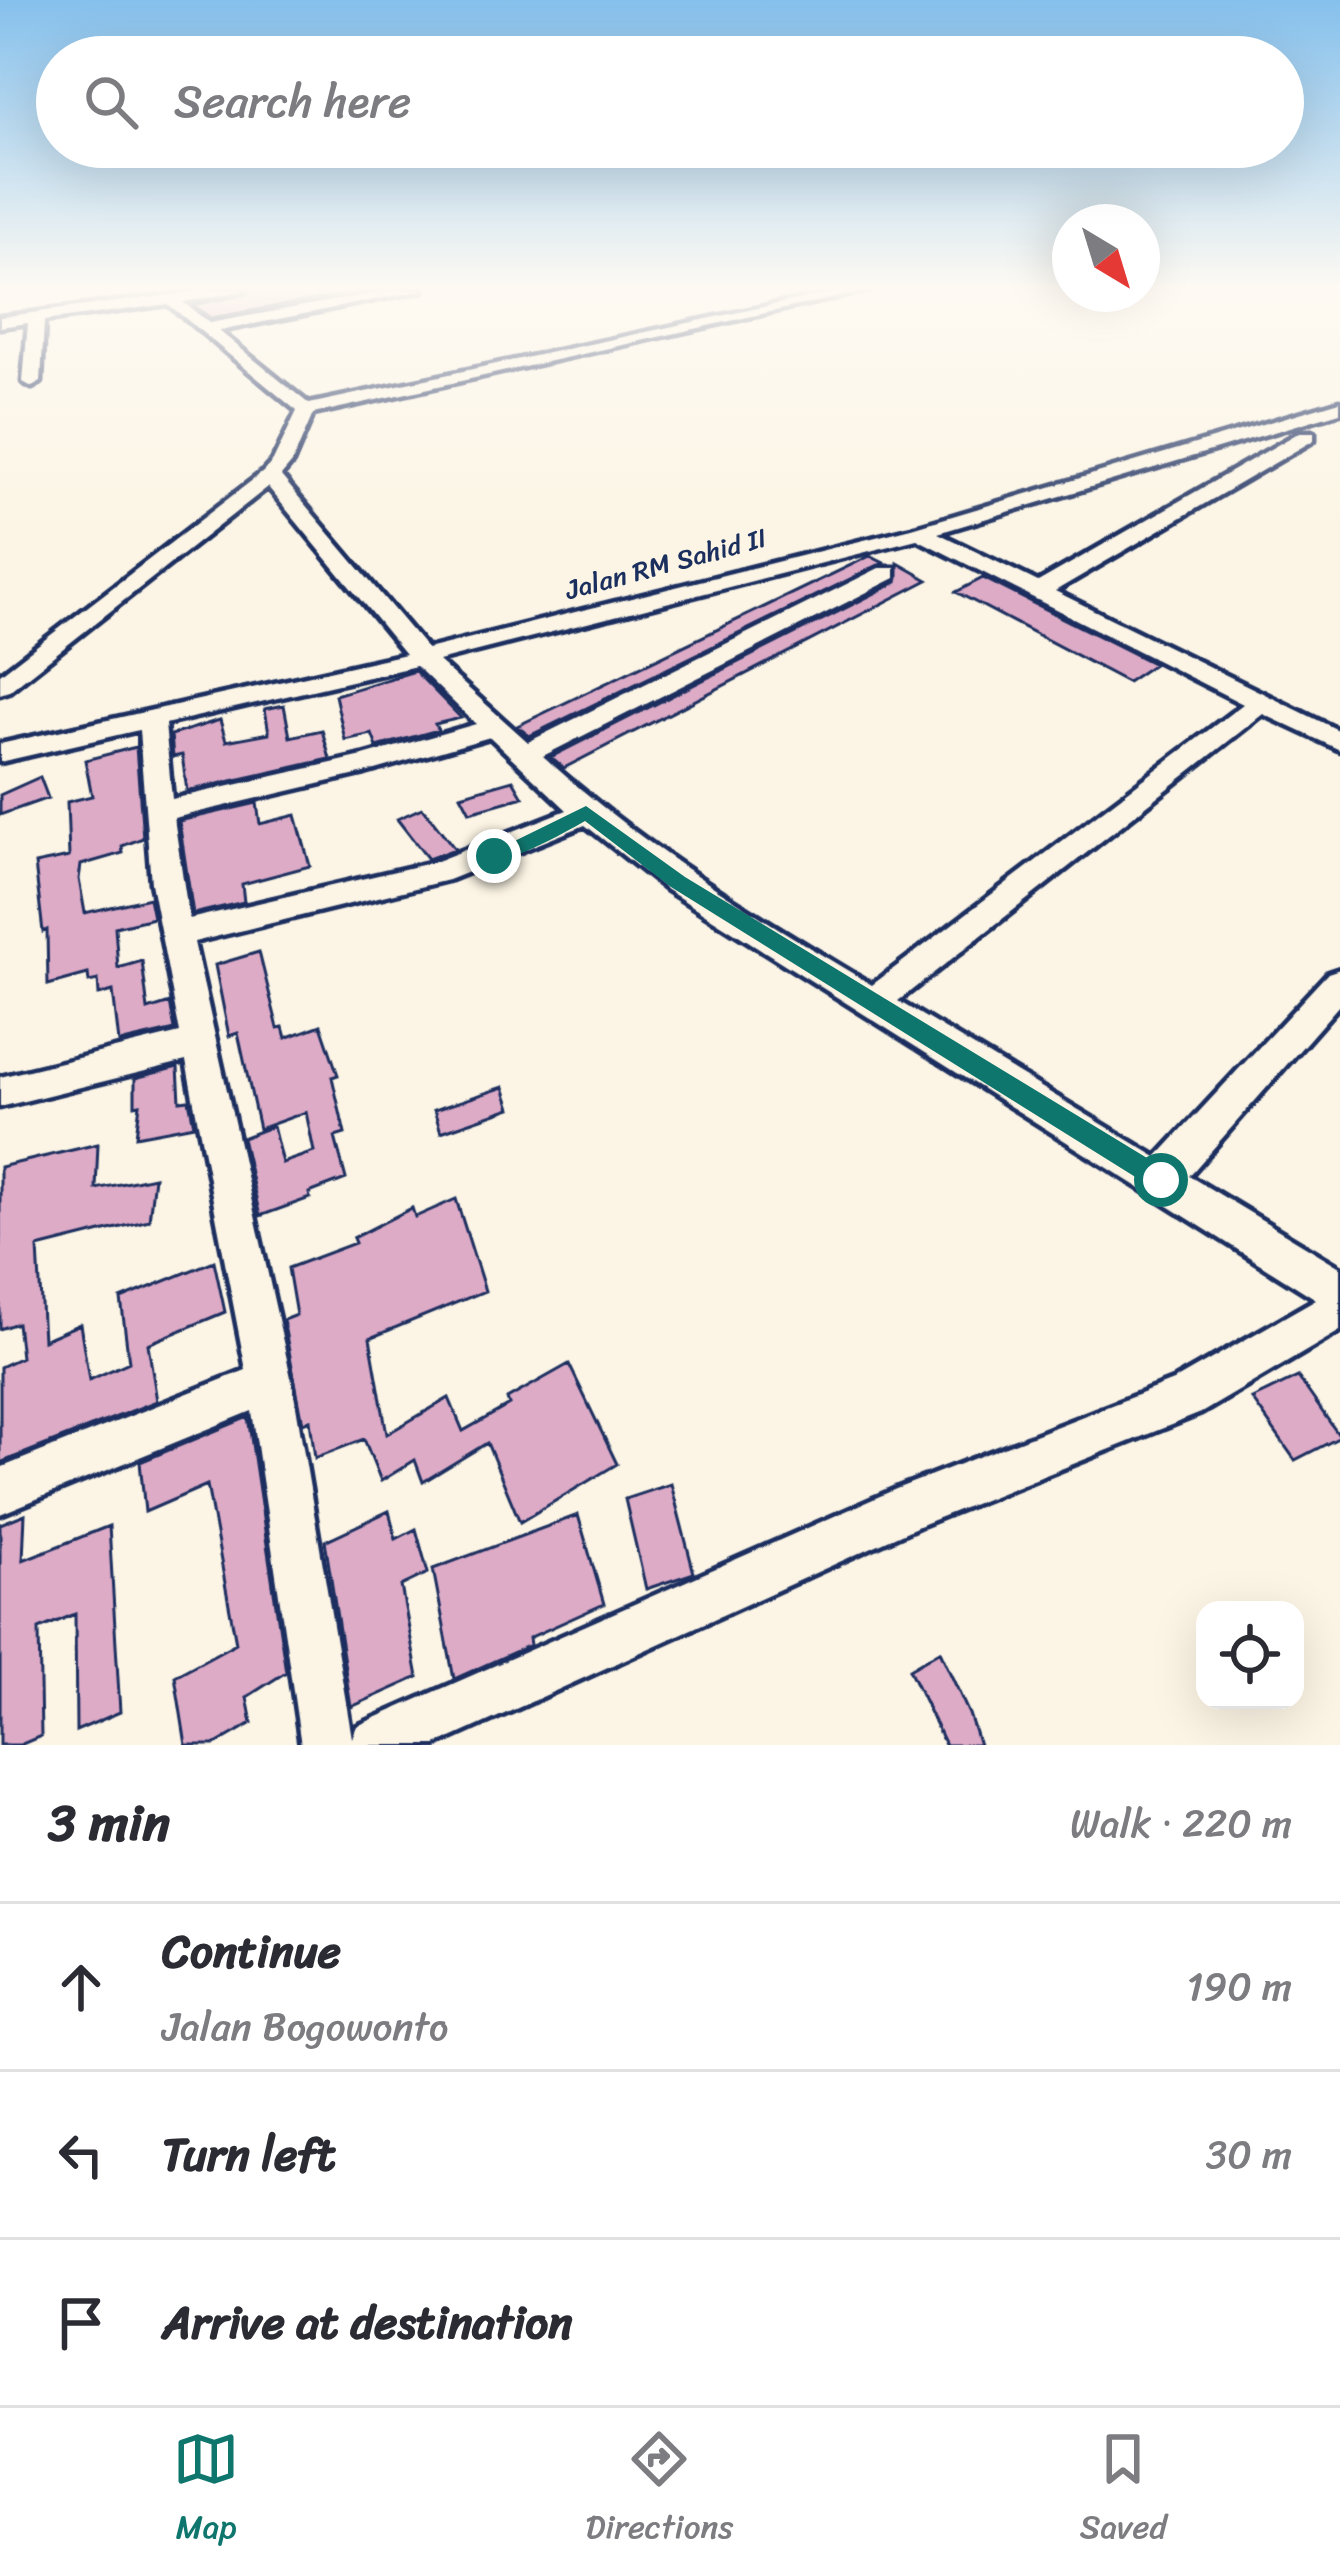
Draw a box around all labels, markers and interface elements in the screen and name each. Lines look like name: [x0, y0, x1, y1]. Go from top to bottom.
search box: [36, 36, 1304, 168]
text: Search here: [174, 62, 411, 142]
icon: search: [78, 69, 144, 135]
north arrow: [1052, 204, 1160, 312]
street label: Jalan RM Sahid II: [559, 514, 773, 614]
route end: [467, 829, 521, 883]
route start: [1134, 1153, 1188, 1207]
map controls: [1196, 1601, 1304, 1709]
button: locate: [1196, 1601, 1304, 1709]
text: 3 min: [48, 1778, 170, 1868]
text: Walk · 220 m: [1070, 1789, 1292, 1858]
text: Continue: [162, 1912, 341, 1992]
text: 190 m: [1187, 1952, 1292, 2021]
icon: ahead: [48, 1954, 114, 2020]
text: Jalan Bogowonto: [162, 1992, 448, 2061]
text: Turn left: [162, 2115, 335, 2195]
text: 30 m: [1206, 2120, 1292, 2189]
icon: left: [48, 2122, 114, 2188]
text: Arrive at destination: [162, 2283, 572, 2363]
icon: arrive: [48, 2290, 114, 2356]
tab: Map: [173, 2426, 239, 2556]
tab: Directions: [586, 2426, 733, 2556]
tab: Saved: [1080, 2426, 1167, 2556]

